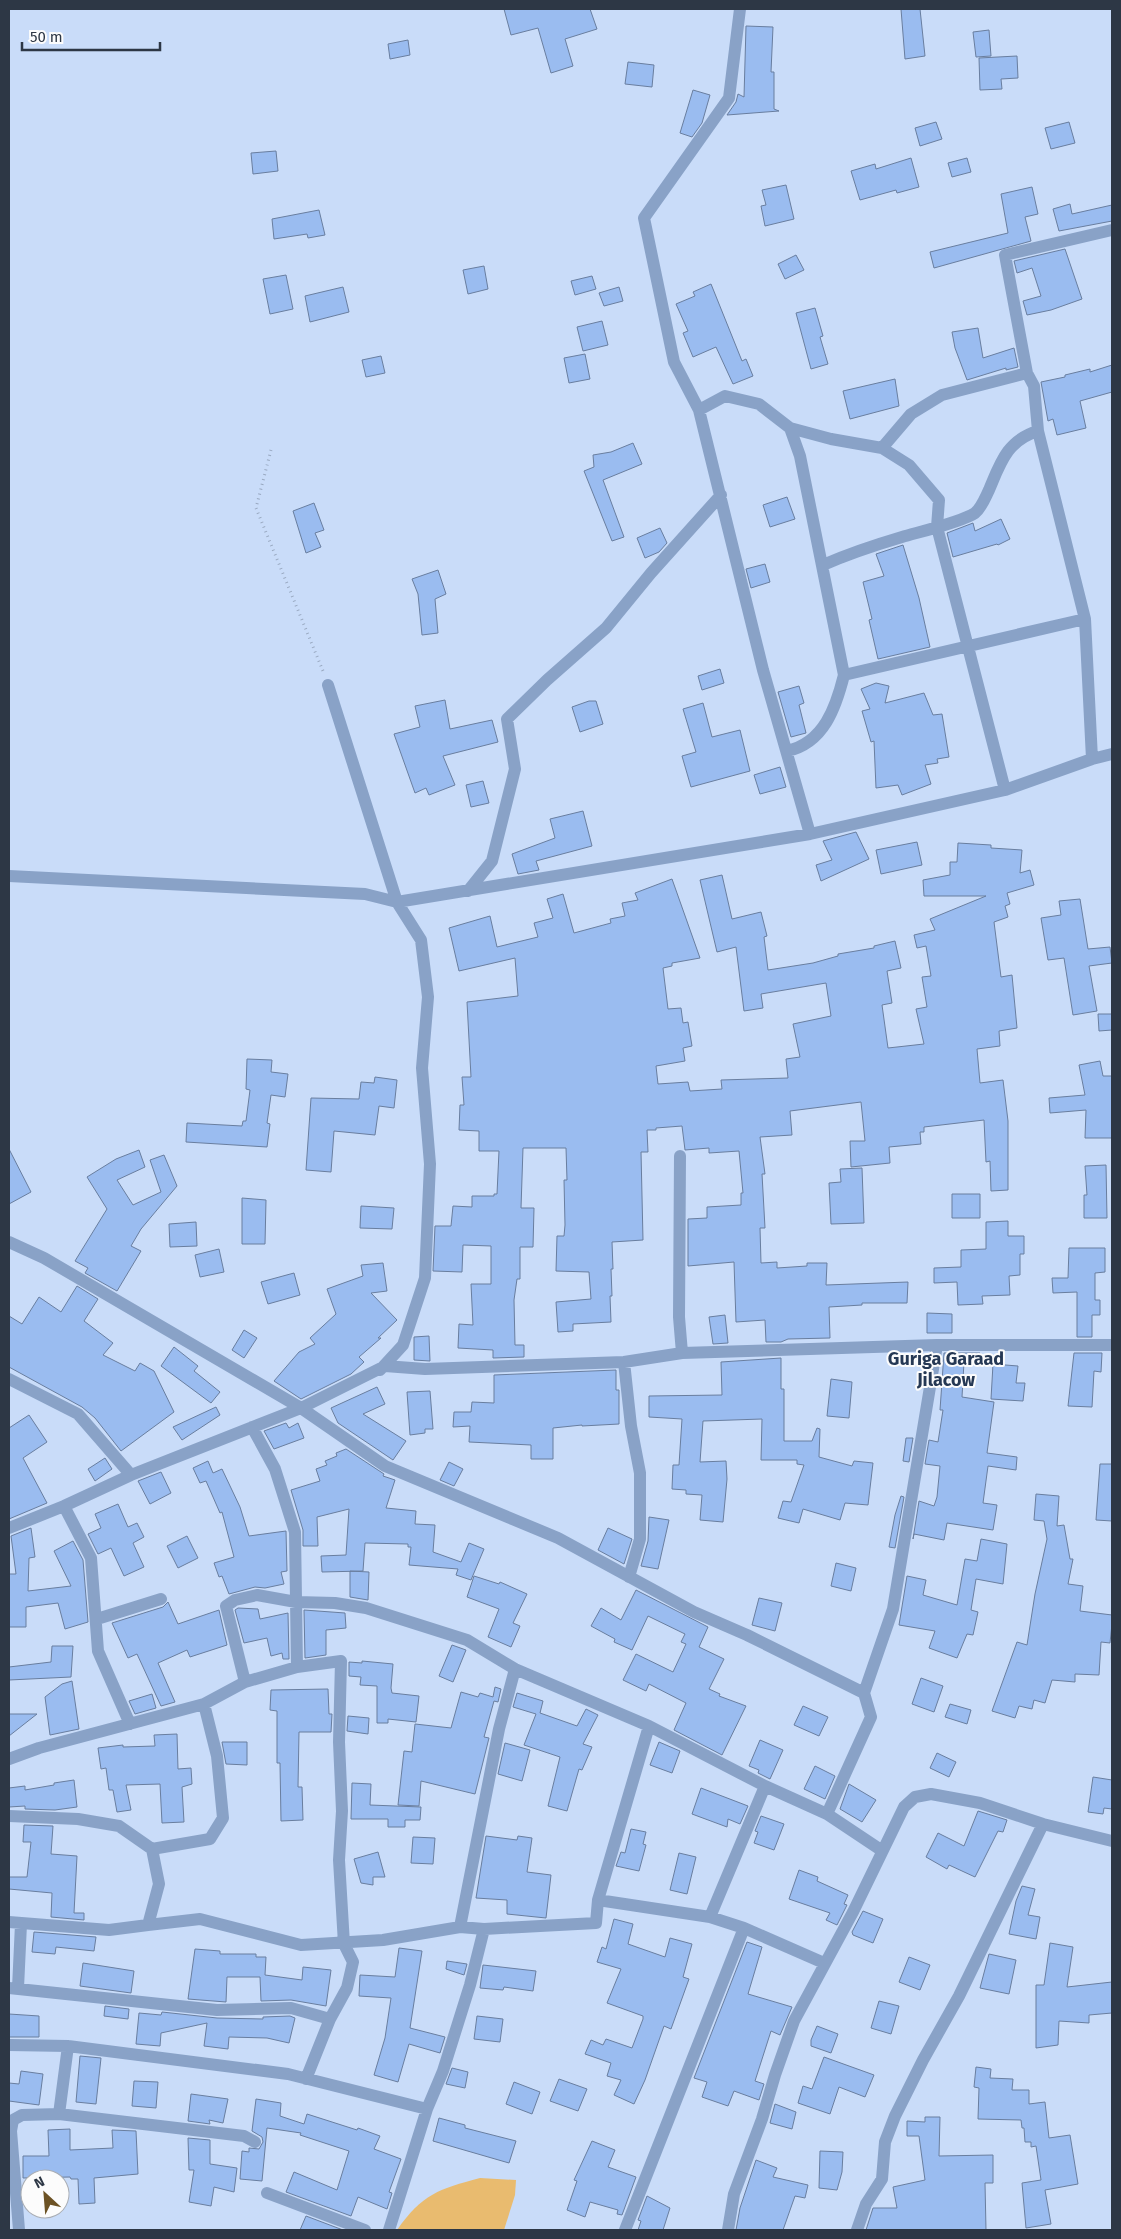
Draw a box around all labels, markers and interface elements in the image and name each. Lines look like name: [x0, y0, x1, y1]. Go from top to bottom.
scale bar: [22, 20, 160, 52]
text: 50 m: [30, 28, 63, 46]
district label: Guriga Garaad Jilacow: [888, 1348, 1004, 1391]
north arrow: [20, 2169, 70, 2219]
text: N: [32, 2173, 47, 2192]

